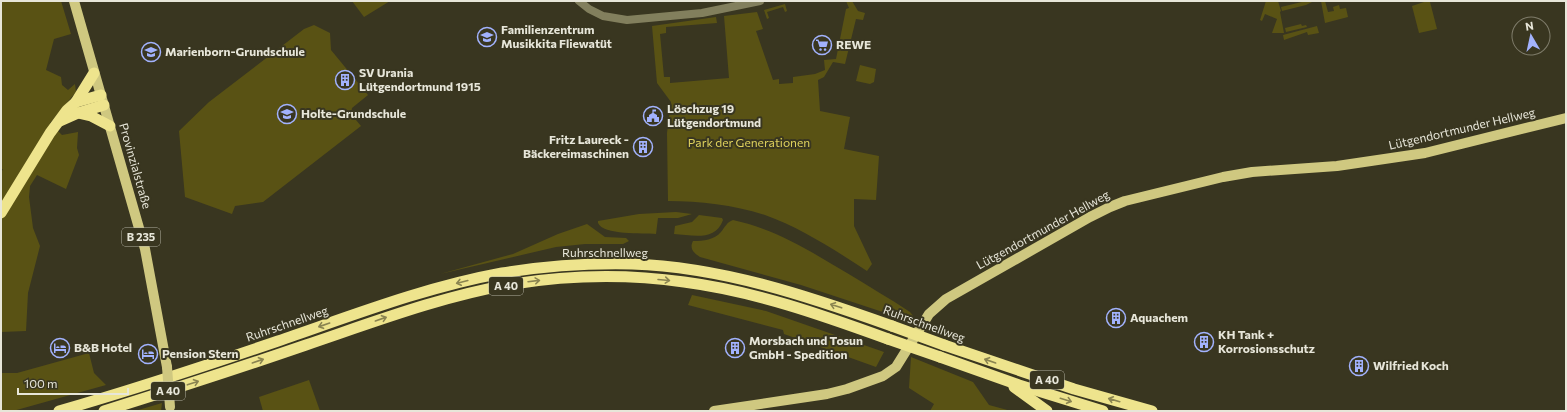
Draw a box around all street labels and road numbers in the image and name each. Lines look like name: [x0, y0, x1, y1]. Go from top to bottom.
street label: Lütgendortmunder Hellweg: [1387, 104, 1537, 152]
street label: Provinzialstraße: [117, 121, 155, 210]
street label: Lütgendortmunder Hellweg: [974, 186, 1112, 272]
road number: B 235: [122, 228, 160, 246]
street label: Ruhrschnellweg: [562, 245, 648, 259]
road number: A 40: [489, 277, 523, 295]
street label: Ruhrschnellweg: [244, 302, 330, 344]
street label: Ruhrschnellweg: [882, 302, 968, 345]
road number: A 40: [1030, 371, 1064, 389]
road number: A 40: [151, 382, 185, 400]

